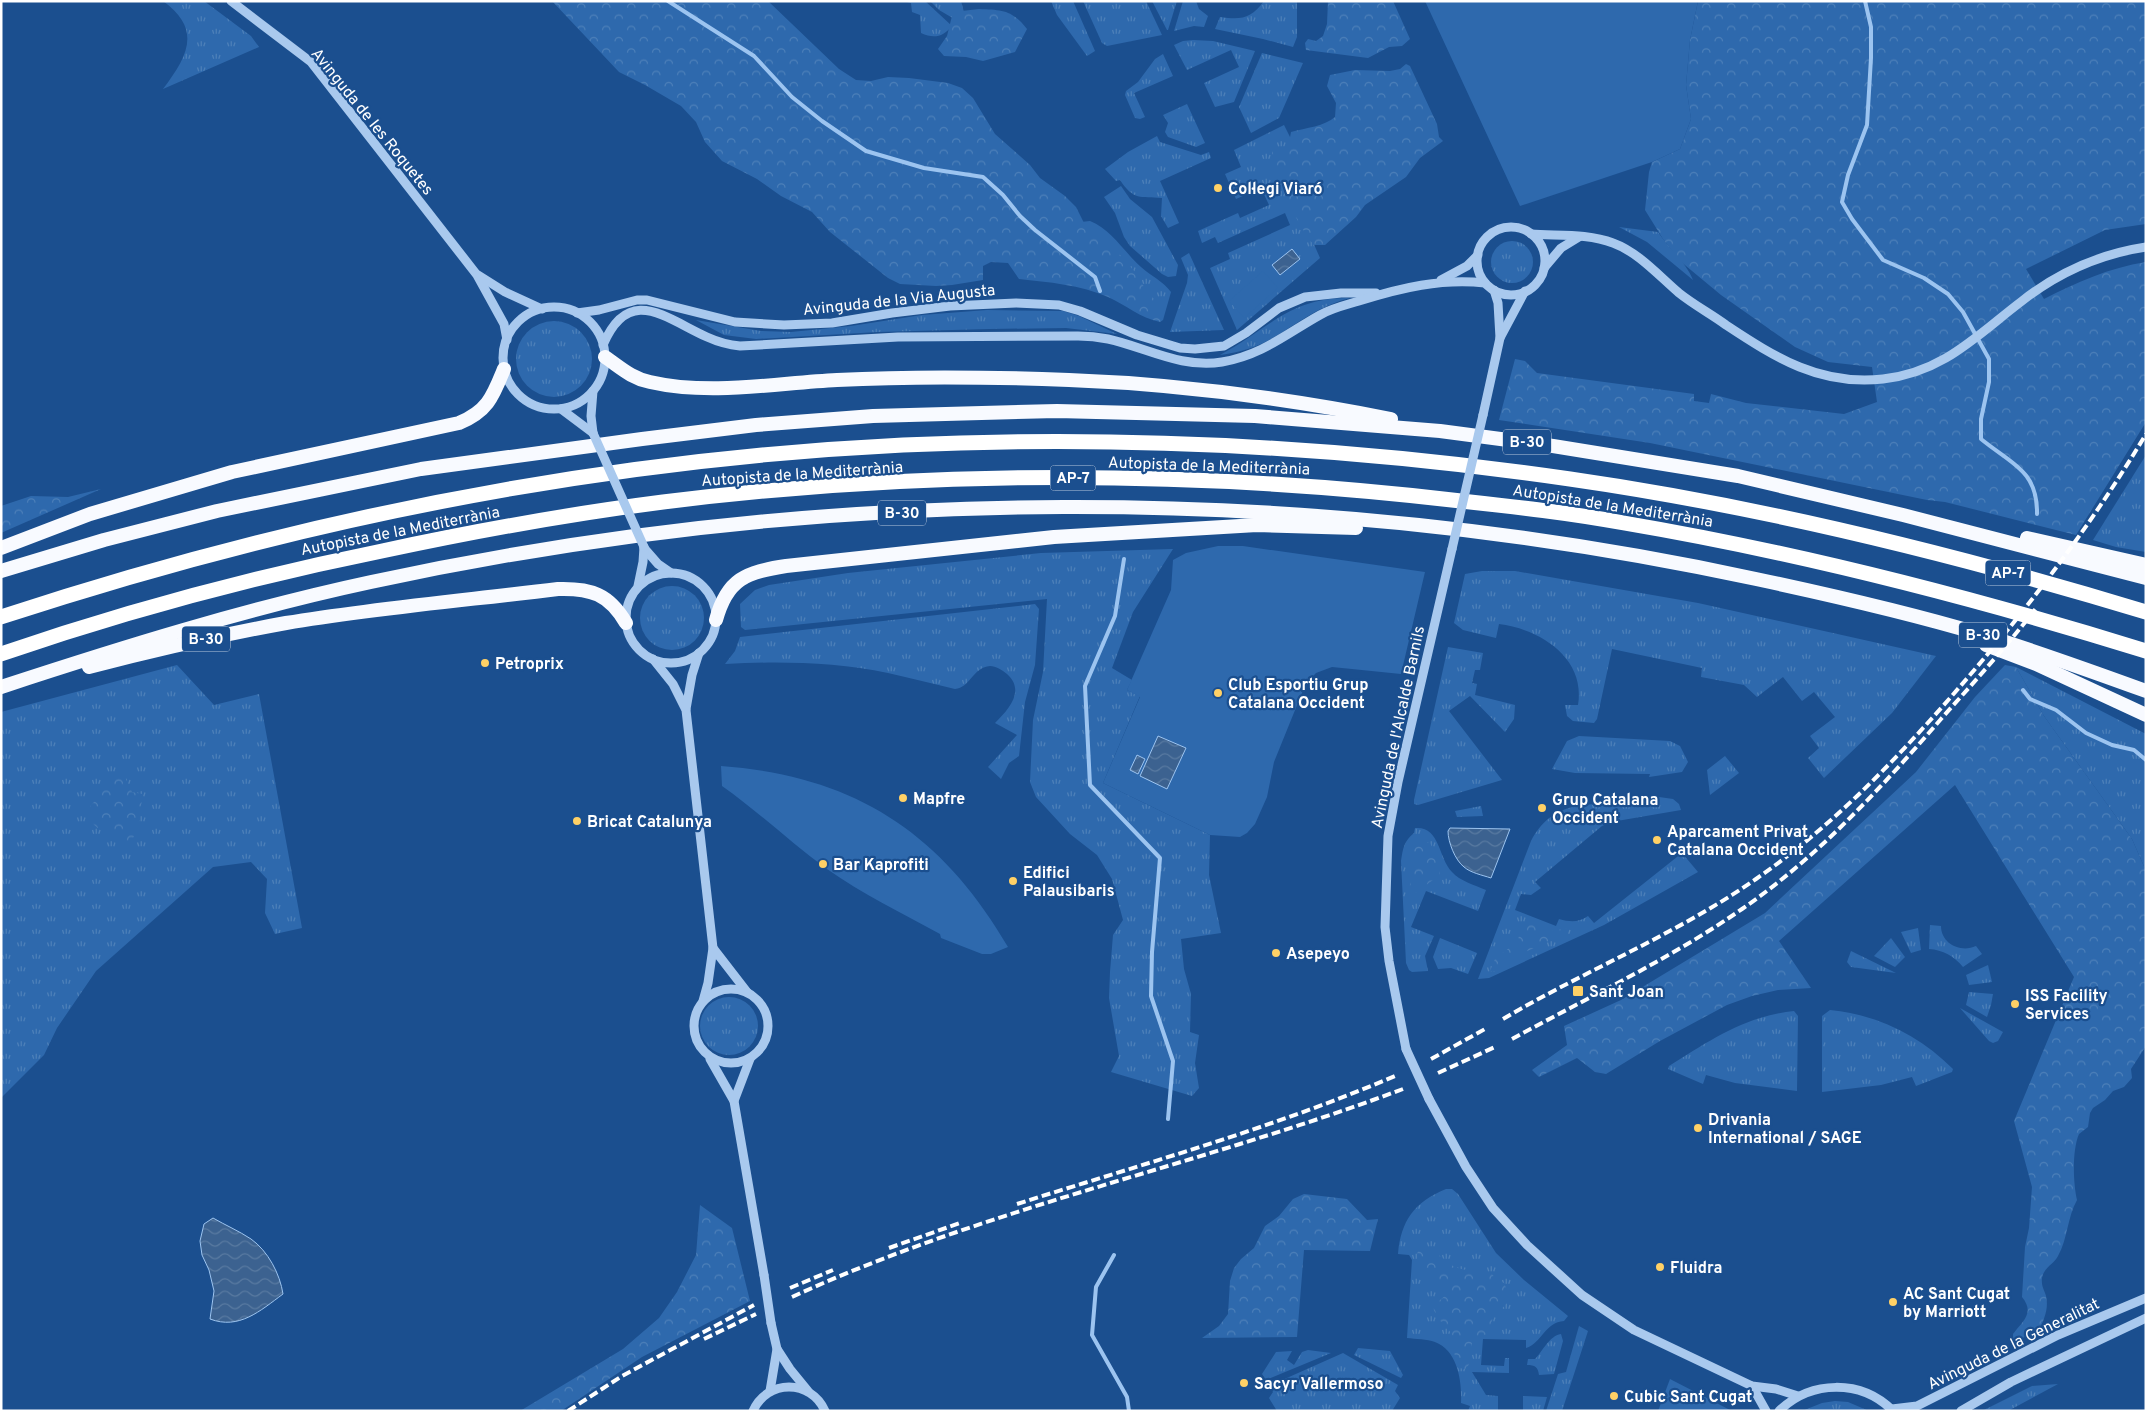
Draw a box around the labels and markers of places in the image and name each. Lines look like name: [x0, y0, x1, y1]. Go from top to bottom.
place label: Col·legi Viaró: [1228, 180, 1323, 200]
marker: Col·legi Viaró: [1212, 182, 1224, 194]
place label: Petroprix: [495, 655, 564, 675]
marker: Petroprix: [479, 657, 491, 669]
place label: Club Esportiu Grup Catalana Occident: [1228, 676, 1368, 714]
marker: Club Esportiu Grup Catalana Occident: [1212, 687, 1224, 699]
place label: Mapfre: [913, 790, 965, 810]
place label: Grup Catalana Occident: [1552, 791, 1658, 829]
marker: Mapfre: [897, 792, 909, 804]
marker: Grup Catalana Occident: [1536, 802, 1548, 814]
place label: Bricat Catalunya: [587, 813, 712, 833]
marker: Bricat Catalunya: [571, 815, 583, 827]
place label: Aparcament Privat Catalana Occident: [1667, 823, 1808, 861]
marker: Aparcament Privat Catalana Occident: [1651, 834, 1663, 846]
place label: Bar Kaprofiti: [833, 856, 929, 876]
marker: Bar Kaprofiti: [817, 858, 829, 870]
place label: Edifici Palausibaris: [1023, 864, 1115, 902]
marker: Edifici Palausibaris: [1007, 875, 1019, 887]
place label: Asepeyo: [1286, 945, 1350, 965]
marker: Asepeyo: [1270, 947, 1282, 959]
place label: Sant Joan: [1589, 983, 1664, 1003]
marker: Sant Joan: [1571, 984, 1585, 998]
place label: ISS Facility Services: [2025, 987, 2108, 1025]
marker: ISS Facility Services: [2009, 998, 2021, 1010]
place label: Drivania International / SAGE: [1708, 1111, 1862, 1149]
marker: Drivania International / SAGE: [1692, 1122, 1704, 1134]
place label: Fluidra: [1670, 1259, 1722, 1279]
marker: Fluidra: [1654, 1261, 1666, 1273]
place label: AC Sant Cugat by Marriott: [1903, 1285, 2010, 1323]
marker: AC Sant Cugat by Marriott: [1887, 1296, 1899, 1308]
place label: Sacyr Vallermoso: [1254, 1375, 1384, 1395]
marker: Sacyr Vallermoso: [1238, 1377, 1250, 1389]
place label: Cubic Sant Cugat: [1624, 1388, 1752, 1408]
marker: Cubic Sant Cugat: [1608, 1390, 1620, 1402]

